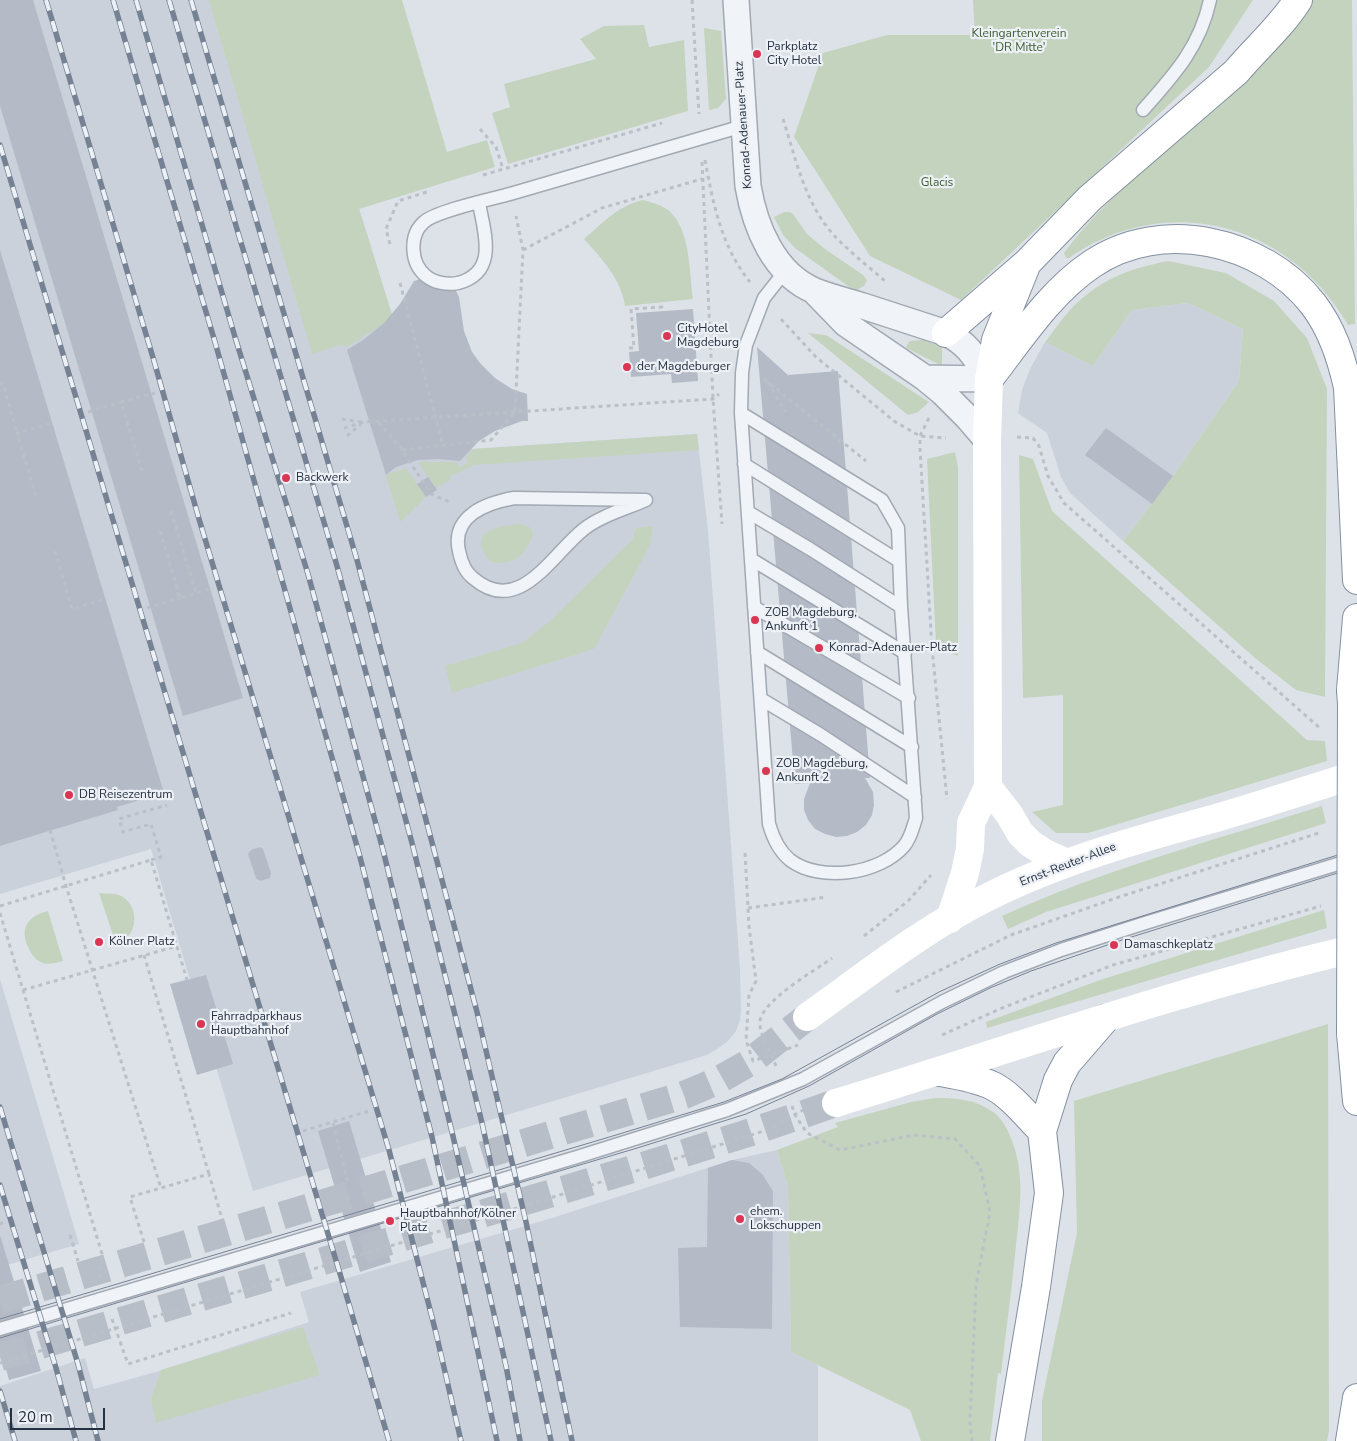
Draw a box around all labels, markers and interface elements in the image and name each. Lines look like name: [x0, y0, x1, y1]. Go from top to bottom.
park label: Kleingartenverein 'DR Mitte': [972, 27, 1066, 55]
place label: Parkplatz City Hotel: [767, 40, 821, 68]
marker: Parkplatz City Hotel: [751, 48, 763, 60]
street label: Konrad-Adenauer-Platz: [732, 61, 756, 189]
park label: Glacis: [921, 176, 953, 190]
place label: CityHotel Magdeburg: [677, 322, 739, 350]
marker: CityHotel Magdeburg: [661, 330, 673, 342]
place label: der Magdeburger: [637, 360, 730, 374]
marker: der Magdeburger: [621, 361, 633, 373]
place label: Backwerk: [296, 471, 349, 485]
marker: Backwerk: [280, 472, 292, 484]
place label: ZOB Magdeburg, Ankunft 1: [765, 606, 857, 634]
marker: ZOB Magdeburg, Ankunft 1: [749, 614, 761, 626]
place label: Konrad-Adenauer-Platz: [829, 641, 957, 655]
marker: Konrad-Adenauer-Platz: [813, 642, 825, 654]
place label: ZOB Magdeburg, Ankunft 2: [776, 757, 868, 785]
marker: ZOB Magdeburg, Ankunft 2: [760, 765, 772, 777]
place label: DB Reisezentrum: [79, 788, 172, 802]
marker: DB Reisezentrum: [63, 789, 75, 801]
street label: Ernst-Reuter-Allee: [1018, 840, 1118, 890]
place label: Kölner Platz: [109, 935, 174, 949]
marker: Kölner Platz: [93, 936, 105, 948]
place label: Damaschkeplatz: [1124, 938, 1213, 952]
marker: Damaschkeplatz: [1108, 939, 1120, 951]
place label: Fahrradparkhaus Hauptbahnhof: [211, 1010, 302, 1038]
marker: Fahrradparkhaus Hauptbahnhof: [195, 1018, 207, 1030]
place label: ehem. Lokschuppen: [750, 1205, 821, 1233]
place label: Hauptbahnhof/Kölner Platz: [400, 1207, 516, 1235]
marker: ehem. Lokschuppen: [734, 1213, 746, 1225]
marker: Hauptbahnhof/Kölner Platz: [384, 1215, 396, 1227]
scale bar: [12, 1398, 108, 1430]
text: 20 m: [18, 1407, 53, 1427]

